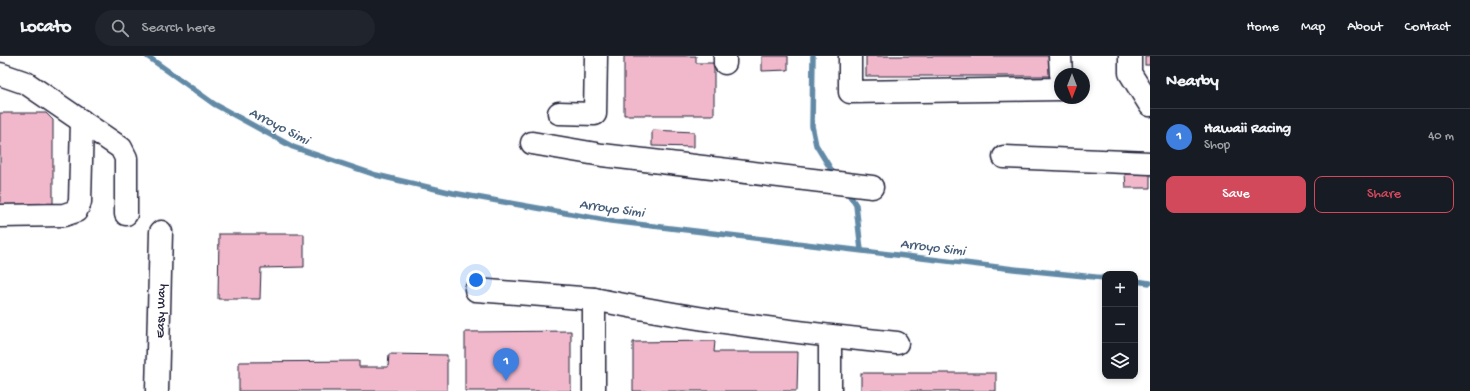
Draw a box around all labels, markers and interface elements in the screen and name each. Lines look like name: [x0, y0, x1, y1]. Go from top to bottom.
search box: [95, 10, 375, 46]
text: Locato: [20, 16, 71, 39]
icon: search: [109, 17, 131, 39]
text: Search here: [141, 19, 215, 37]
text: Home: [1247, 19, 1279, 36]
text: Map: [1301, 19, 1325, 36]
text: About: [1347, 19, 1383, 36]
text: Contact: [1405, 19, 1450, 36]
north arrow: [1054, 68, 1090, 104]
text: Nearby: [1166, 72, 1219, 92]
water label: Arroyo Simi: [246, 105, 314, 151]
text: Hawaii Racing: [1204, 120, 1291, 138]
text: 1: [1176, 129, 1182, 144]
text: 40 m: [1428, 129, 1454, 144]
text: Shop: [1204, 138, 1230, 153]
button: Save: [1166, 176, 1306, 213]
button: Share: [1314, 176, 1454, 213]
water label: Arroyo Simi: [578, 197, 647, 223]
water label: Arroyo Simi: [899, 236, 968, 261]
your location: [466, 270, 486, 290]
map controls: [1102, 271, 1138, 379]
button: +: [1102, 271, 1138, 307]
street label: Easy Way: [153, 283, 170, 338]
button: −: [1102, 307, 1138, 343]
button: layers: [1102, 343, 1138, 379]
pin: 1: [493, 348, 519, 381]

